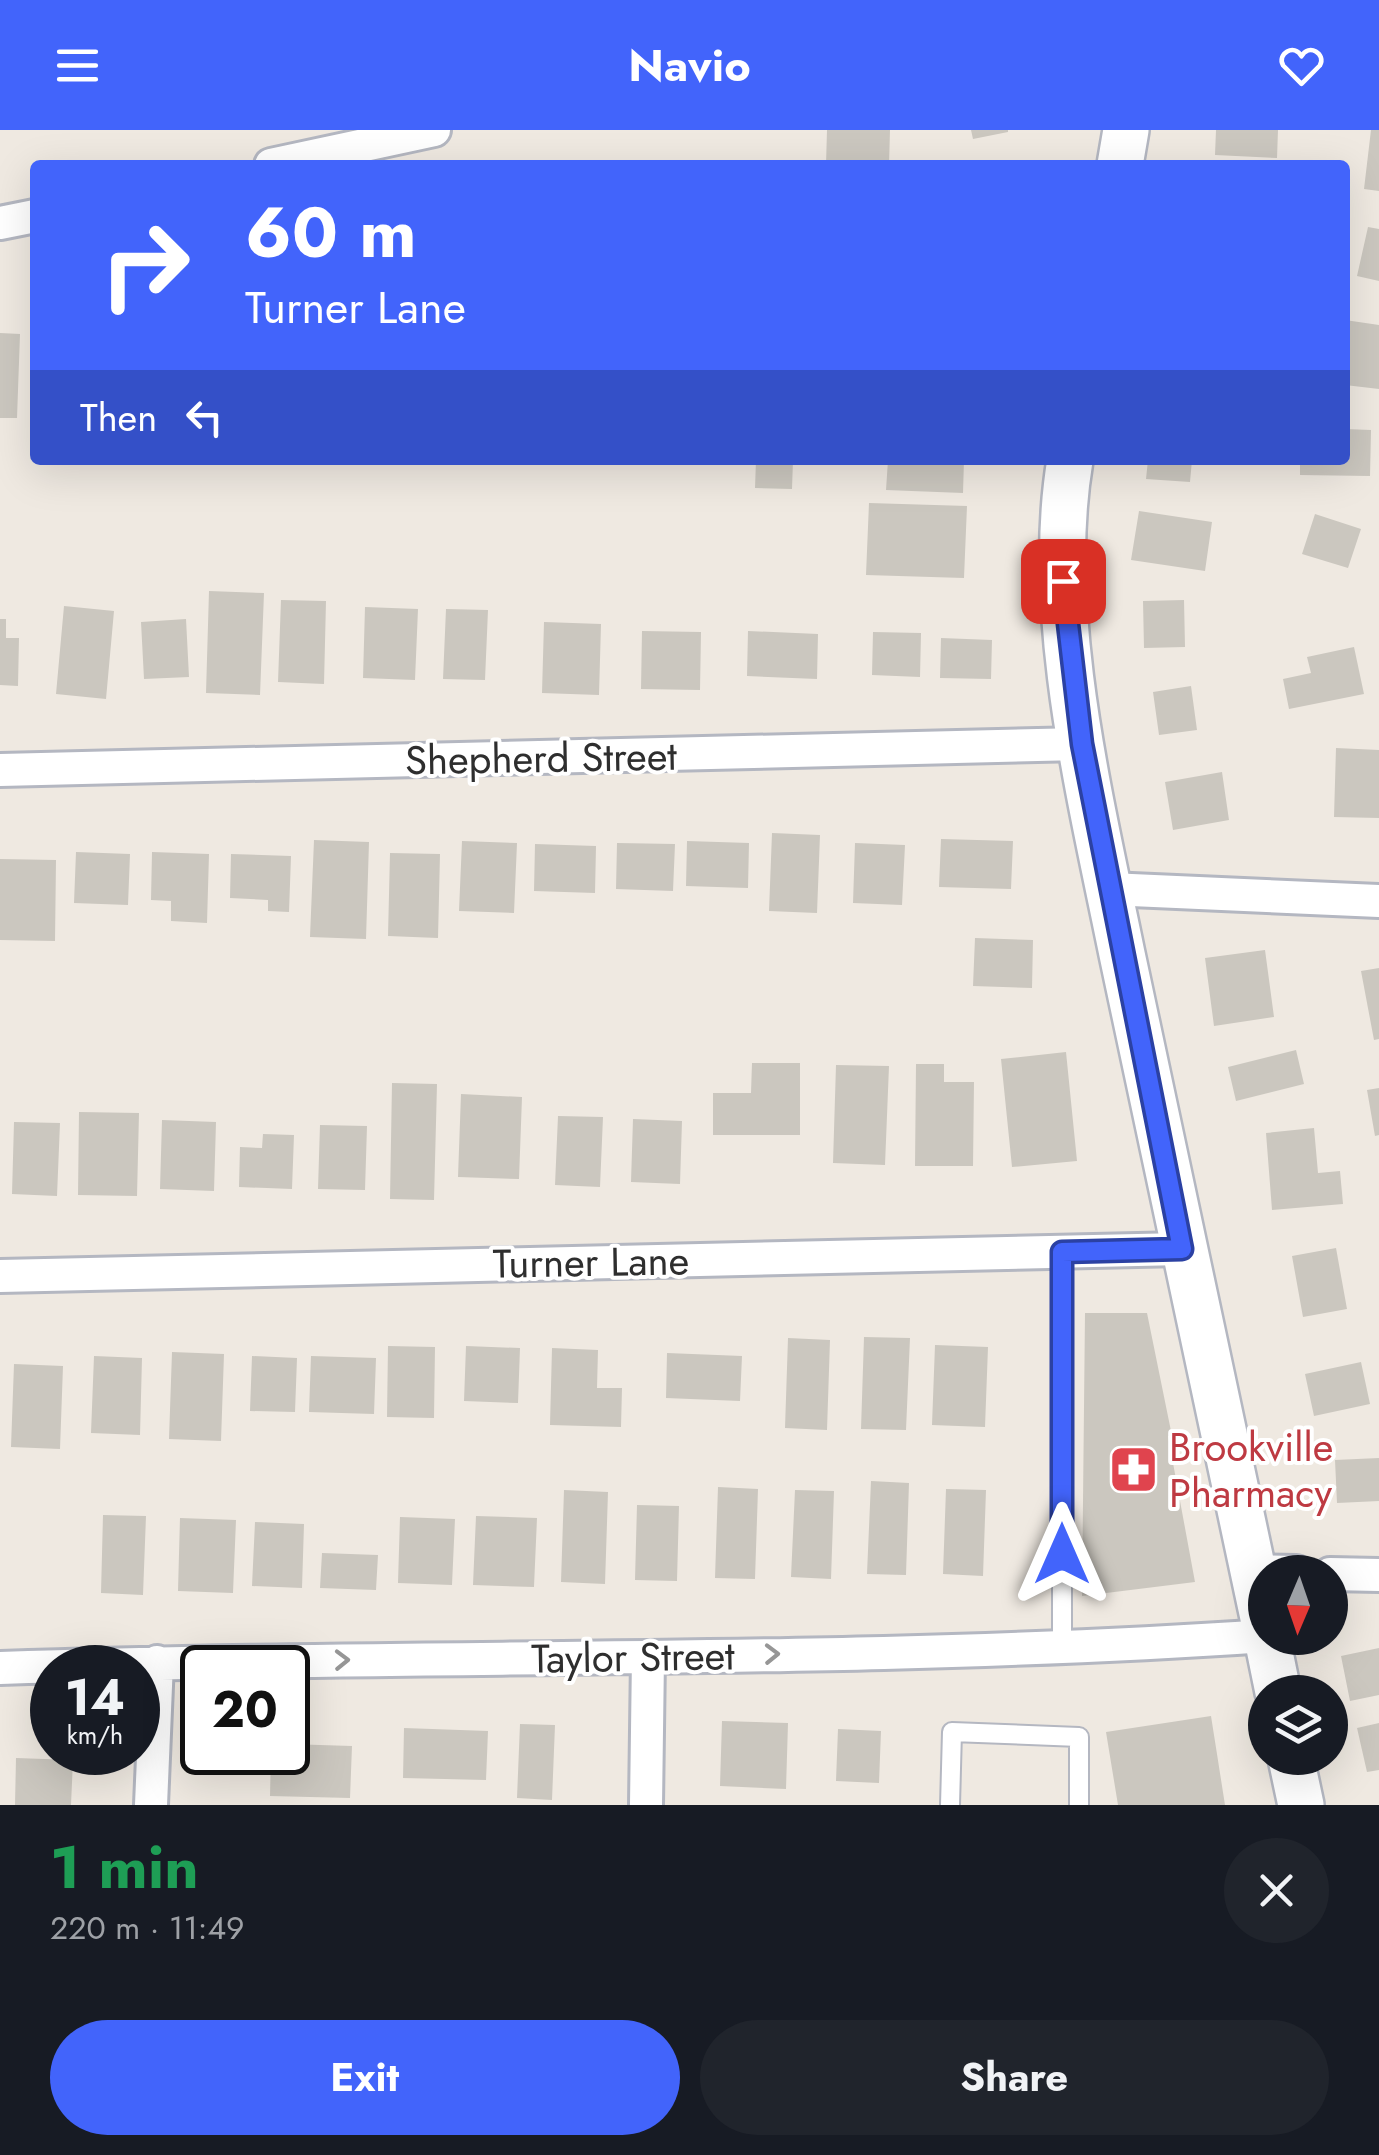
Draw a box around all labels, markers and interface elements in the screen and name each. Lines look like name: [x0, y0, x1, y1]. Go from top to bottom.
text: Navio: [628, 33, 751, 98]
icon: menu: [50, 38, 105, 93]
icon: heart: [1274, 38, 1329, 93]
text: 60 m: [245, 182, 417, 283]
icon: right: [80, 200, 210, 330]
text: Turner Lane: [245, 275, 466, 340]
text: Then: [80, 390, 157, 445]
icon: left: [177, 390, 232, 445]
pin: [1021, 539, 1106, 624]
icon: arrive: [1036, 554, 1091, 609]
street label: Shepherd Street: [405, 727, 678, 789]
street label: Turner Lane: [492, 1231, 690, 1293]
place label: Brookville Pharmacy: [1169, 1418, 1333, 1522]
pharmacy icon: Brookville Pharmacy: [1108, 1444, 1160, 1496]
position arrow: [1010, 1502, 1114, 1606]
north arrow: [1248, 1555, 1348, 1655]
map controls: [1248, 1555, 1348, 1775]
street label: Taylor Street: [531, 1626, 736, 1688]
one-way arrow: [766, 1643, 781, 1665]
speed limit sign: 20: [180, 1645, 310, 1775]
one-way arrow: [335, 1650, 351, 1671]
text: 14: [65, 1661, 125, 1734]
button: layers: [1248, 1675, 1348, 1775]
text: km/h: [67, 1717, 123, 1753]
text: 1 min: [50, 1824, 199, 1911]
button: close: [1224, 1838, 1329, 1943]
text: 220 m · 11:49: [50, 1905, 244, 1951]
button: Exit: [50, 2020, 680, 2135]
button: Share: [700, 2020, 1329, 2135]

